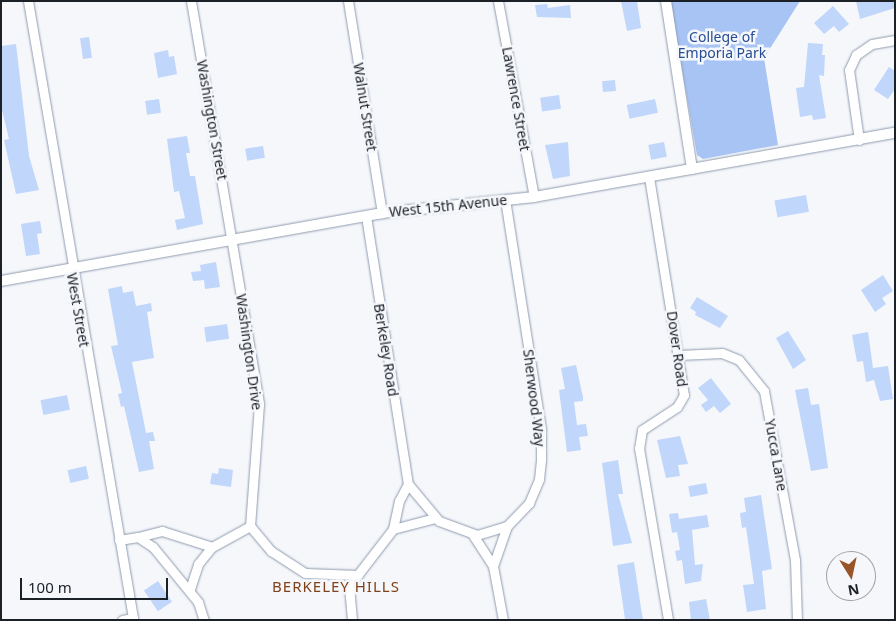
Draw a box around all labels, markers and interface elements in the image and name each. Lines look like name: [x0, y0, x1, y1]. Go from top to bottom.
park label: College of Emporia Park: [678, 29, 766, 62]
street label: Lawrence Street: [499, 46, 533, 152]
street label: Washington Street: [193, 59, 231, 181]
street label: Walnut Street: [350, 62, 380, 152]
street label: West 15th Avenue: [388, 191, 508, 221]
street label: West Street: [63, 272, 93, 348]
street label: Washington Drive: [233, 293, 265, 411]
street label: Berkeley Road: [370, 302, 402, 398]
street label: Dover Road: [663, 310, 691, 388]
street label: Sherwood Way: [520, 348, 548, 448]
street label: Yucca Lane: [761, 418, 791, 492]
north arrow: [826, 551, 876, 601]
scale bar: [22, 568, 170, 600]
text: 100 m: [28, 577, 72, 597]
district label: BERKELEY HILLS: [270, 578, 402, 596]
text: N: [846, 580, 861, 601]

